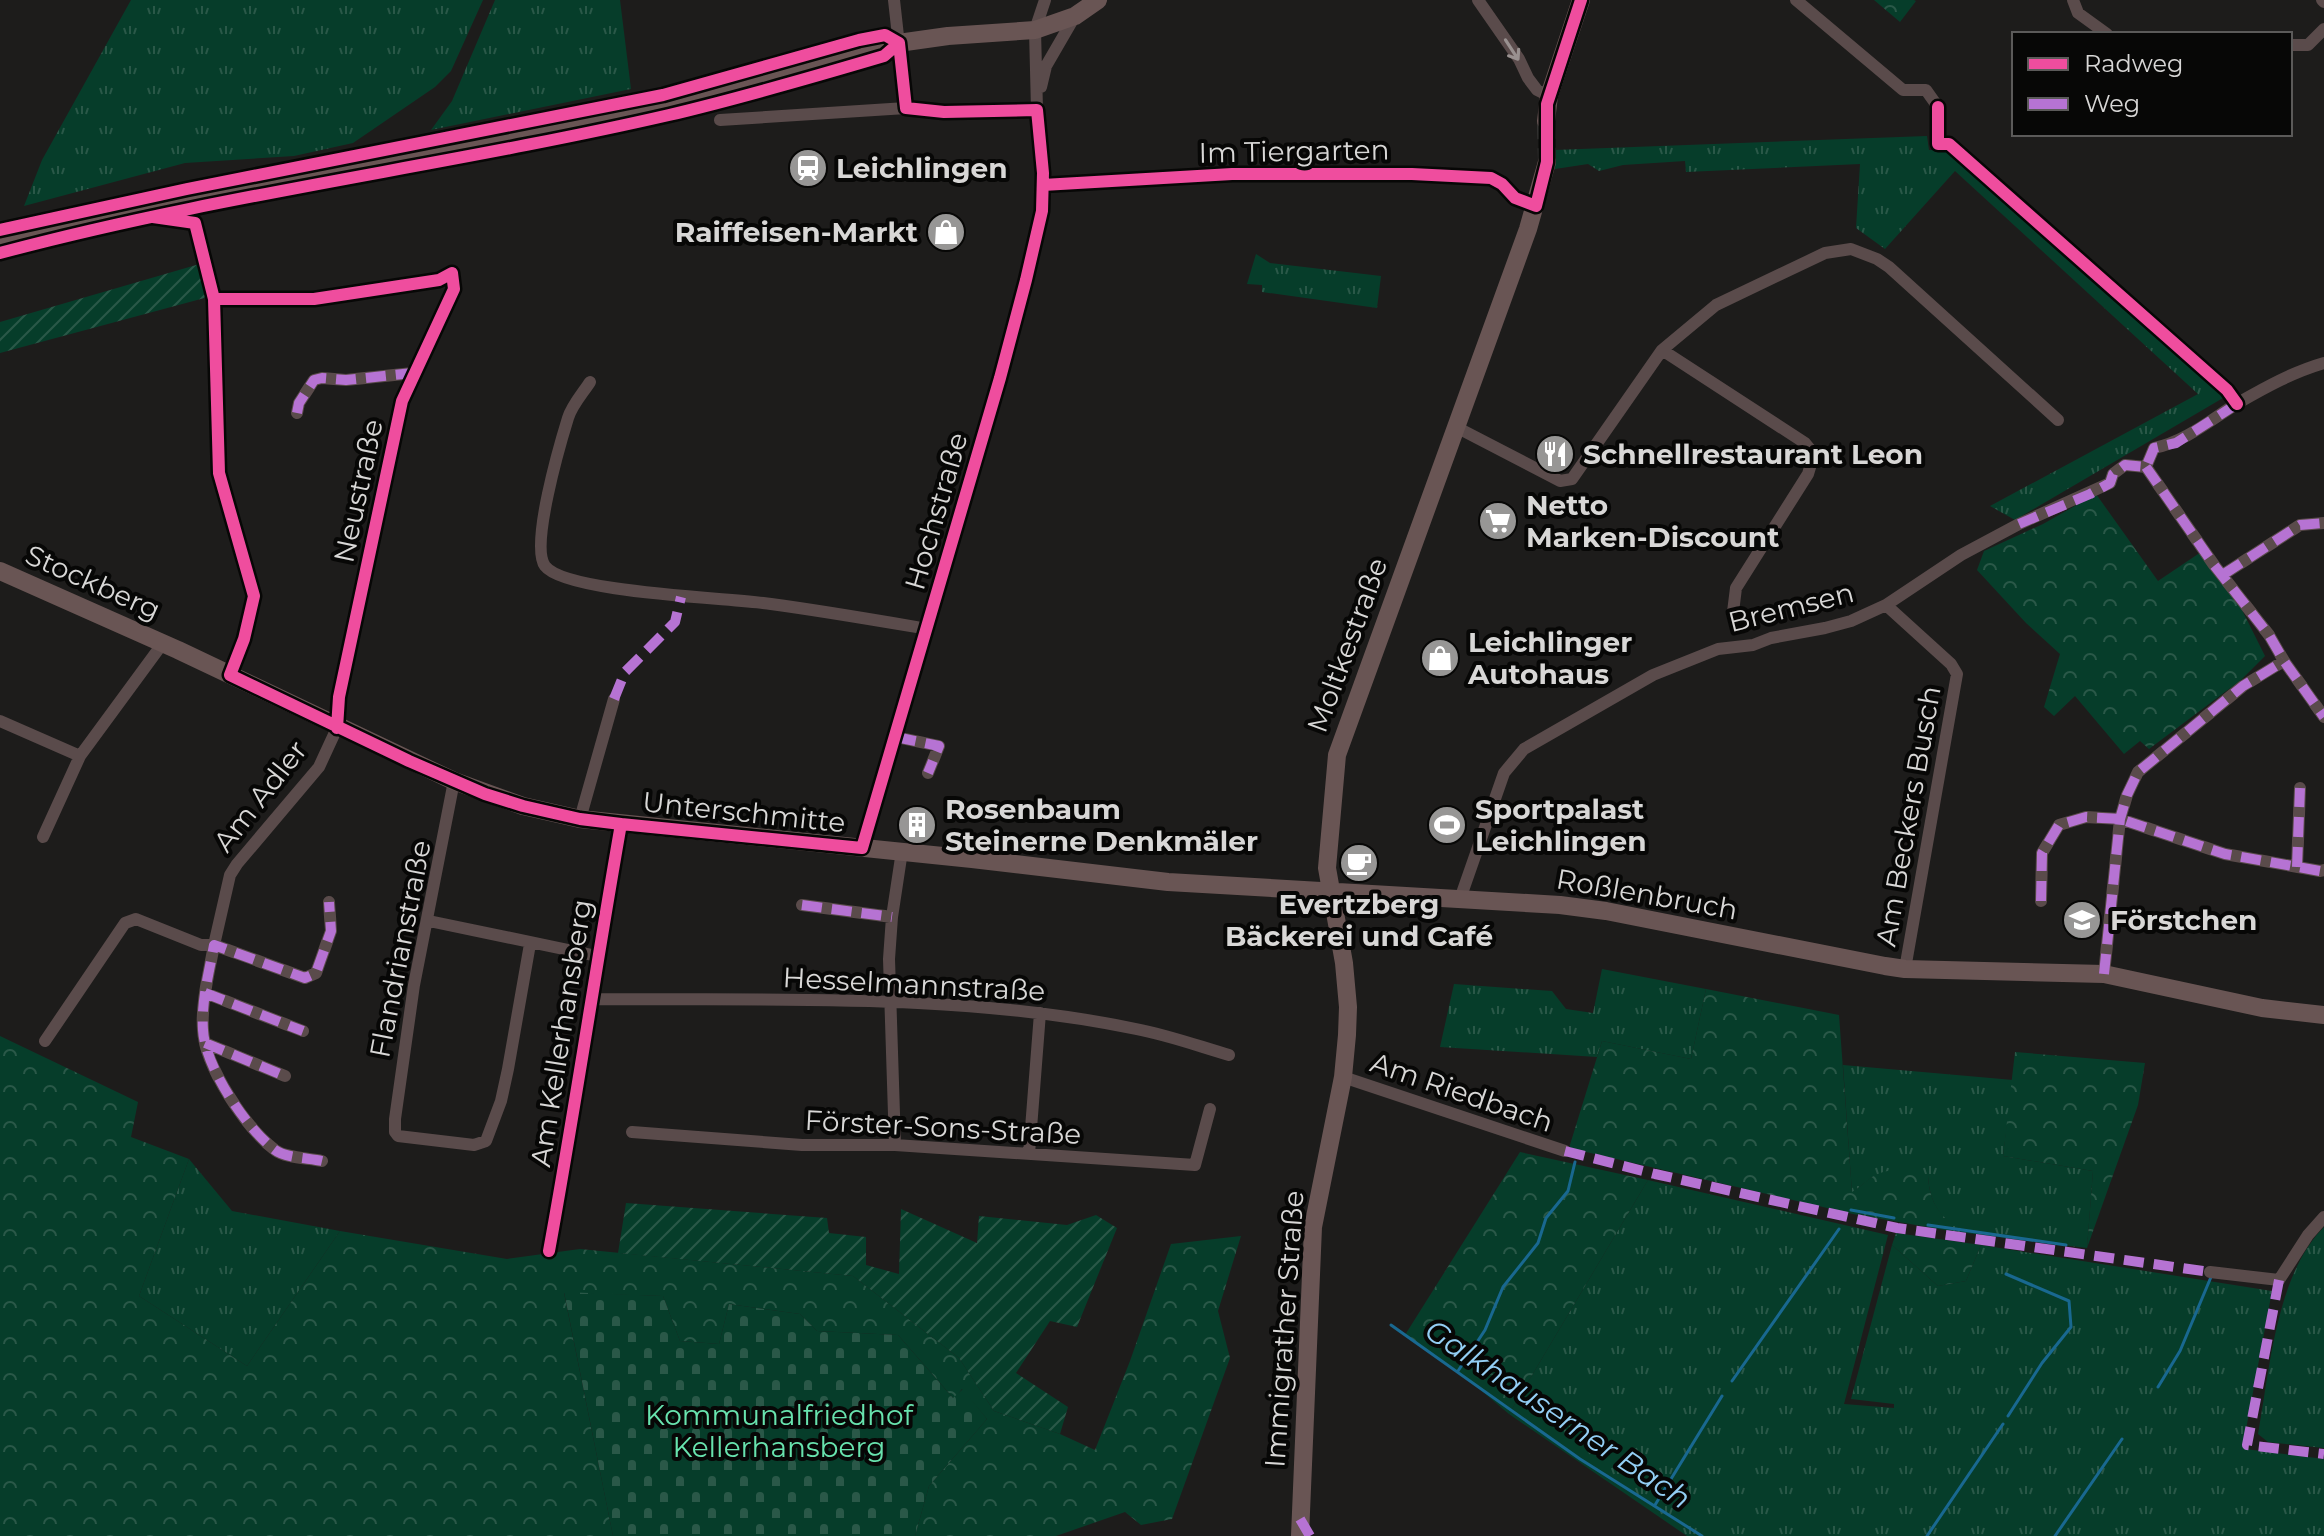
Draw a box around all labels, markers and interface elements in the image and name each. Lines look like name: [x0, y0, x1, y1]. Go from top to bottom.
legend: [2012, 32, 2292, 136]
one-way arrow: [1504, 39, 1520, 61]
text: Radweg: [2084, 49, 2183, 78]
text: Weg: [2084, 89, 2140, 118]
street label: Im Tiergarten: [1198, 132, 1390, 170]
station icon: Leichlingen: [787, 147, 829, 189]
place label: Leichlingen: [836, 151, 1008, 185]
shop icon: Raiffeisen-Markt: [925, 211, 967, 253]
place label: Raiffeisen-Markt: [675, 215, 918, 249]
street label: Neustraße: [326, 416, 390, 566]
street label: Hochstraße: [897, 428, 975, 594]
restaurant icon: Schnellrestaurant Leon: [1534, 433, 1576, 475]
place label: Schnellrestaurant Leon: [1583, 437, 1923, 471]
place label: Netto Marken-Discount: [1526, 488, 1779, 554]
supermarket icon: Netto Marken-Discount: [1477, 500, 1519, 542]
street label: Stockberg: [20, 537, 166, 627]
street label: Moltkestraße: [1300, 553, 1394, 737]
street label: Bremsen: [1725, 575, 1857, 639]
place label: Leichlinger Autohaus: [1467, 625, 1632, 691]
shop icon: Leichlinger Autohaus: [1419, 637, 1461, 679]
street label: Am Beckers Busch: [1868, 683, 1948, 949]
street label: Am Adler: [206, 734, 314, 858]
street label: Unterschmitte: [641, 784, 847, 840]
place label: Rosenbaum Steinerne Denkmäler: [945, 792, 1258, 858]
place label: Sportpalast Leichlingen: [1475, 792, 1647, 858]
building icon: Rosenbaum Steinerne Denkmäler: [896, 804, 938, 846]
sports icon: Sportpalast Leichlingen: [1426, 804, 1468, 846]
street label: Flandrianstraße: [362, 837, 438, 1061]
cafe icon: Evertzberg Bäckerei und Café: [1338, 842, 1380, 884]
street label: Roßlenbruch: [1554, 861, 1740, 927]
place label: Evertzberg Bäckerei und Café: [1225, 887, 1493, 953]
street label: Am Kellerhansberg: [523, 897, 599, 1169]
school or university icon: Förstchen: [2061, 899, 2103, 941]
place label: Förstchen: [2110, 903, 2257, 937]
street label: Hesselmannstraße: [782, 960, 1046, 1008]
street label: Am Riedbach: [1366, 1045, 1558, 1139]
street label: Förster-Sons-Straße: [804, 1103, 1082, 1151]
street label: Immigrather Straße: [1257, 1189, 1311, 1469]
water label: Galkhauserner Bach: [1418, 1311, 1698, 1517]
park label: Kommunalfriedhof Kellerhansberg: [645, 1398, 914, 1464]

